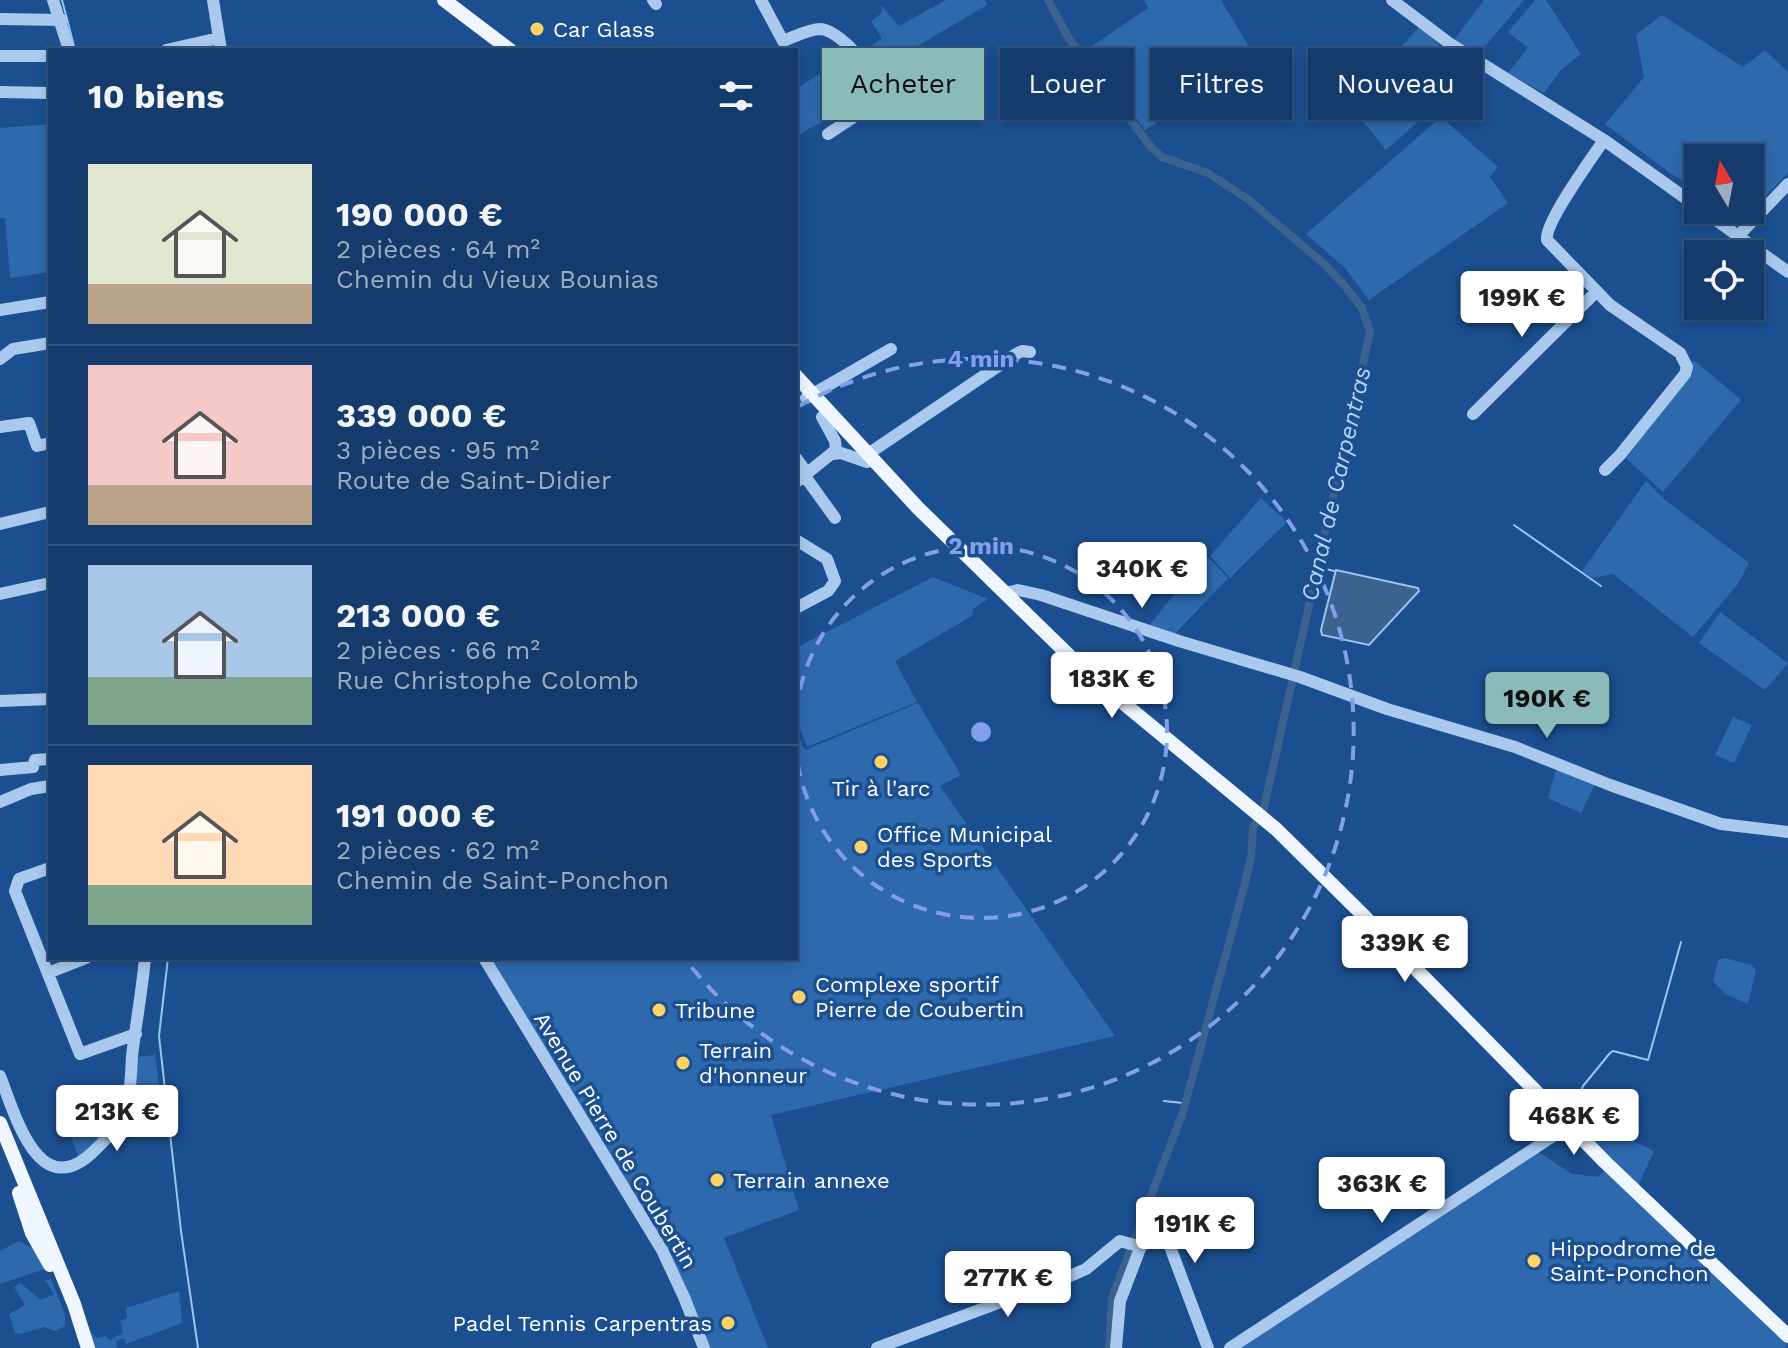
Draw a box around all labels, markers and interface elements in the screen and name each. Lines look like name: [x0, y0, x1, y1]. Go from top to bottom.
place label: Car Glass: [553, 17, 655, 42]
marker: Car Glass: [528, 20, 546, 38]
chip: Acheter: [822, 48, 984, 120]
chip: Louer: [1000, 48, 1134, 120]
chip: Filtres: [1150, 48, 1292, 120]
chip: Nouveau: [1308, 48, 1483, 120]
icon: filters: [714, 74, 758, 118]
text: 10 biens: [88, 76, 224, 116]
north arrow: [1684, 144, 1764, 224]
map controls: [1684, 144, 1764, 320]
text: 190 000 €: [336, 194, 503, 234]
icon: home: [152, 196, 248, 292]
text: 2 pièces · 64 m²: [336, 234, 540, 264]
button: locate: [1684, 240, 1764, 320]
text: Chemin du Vieux Bounias: [336, 264, 659, 294]
pin: 199K €: [1457, 271, 1587, 339]
text: 199K €: [1479, 282, 1565, 312]
text: 4 min: [948, 345, 1014, 373]
water label: Canal de Carpentras: [1295, 364, 1377, 604]
text: 339 000 €: [336, 395, 506, 435]
icon: home: [152, 397, 248, 493]
text: 3 pièces · 95 m²: [336, 435, 539, 465]
text: Route de Saint-Didier: [336, 465, 612, 495]
text: 2 min: [948, 532, 1014, 560]
pin: 340K €: [1077, 542, 1207, 610]
text: 340K €: [1096, 553, 1188, 583]
text: 213 000 €: [336, 595, 500, 635]
icon: home: [152, 597, 248, 693]
text: 2 pièces · 66 m²: [336, 635, 540, 665]
pin: 183K €: [1047, 652, 1177, 720]
text: 183K €: [1069, 663, 1155, 693]
text: Rue Christophe Colomb: [336, 665, 639, 695]
pin: 190K €: [1482, 672, 1612, 740]
text: 190K €: [1503, 683, 1591, 713]
centre of rings: [967, 718, 995, 746]
marker: Tir à l'arc: [872, 753, 890, 771]
place label: Tir à l'arc: [832, 776, 930, 801]
text: 191 000 €: [336, 795, 495, 835]
icon: home: [152, 797, 248, 893]
place label: Office Municipal des Sports: [877, 822, 1052, 872]
text: 2 pièces · 62 m²: [336, 835, 539, 865]
marker: Office Municipal des Sports: [852, 838, 870, 856]
text: Chemin de Saint-Ponchon: [336, 865, 669, 895]
pin: 339K €: [1340, 916, 1470, 984]
text: 339K €: [1360, 927, 1450, 957]
place label: Complexe sportif Pierre de Coubertin: [815, 972, 1024, 1022]
marker: Complexe sportif Pierre de Coubertin: [790, 988, 808, 1006]
place label: Tribune: [675, 998, 755, 1023]
marker: Tribune: [650, 1001, 668, 1019]
street label: Avenue Pierre de Coubertin: [529, 1008, 702, 1273]
place label: Terrain d'honneur: [699, 1038, 807, 1088]
marker: Terrain d'honneur: [674, 1054, 692, 1072]
pin: 213K €: [52, 1085, 182, 1153]
pin: 468K €: [1509, 1089, 1639, 1157]
text: 213K €: [74, 1096, 160, 1126]
text: 468K €: [1528, 1100, 1620, 1130]
pin: 363K €: [1317, 1157, 1447, 1225]
place label: Terrain annexe: [733, 1168, 890, 1193]
text: 363K €: [1337, 1168, 1427, 1198]
marker: Terrain annexe: [708, 1171, 726, 1189]
pin: 191K €: [1130, 1197, 1260, 1265]
text: 191K €: [1154, 1208, 1236, 1238]
place label: Hippodrome de Saint-Ponchon: [1550, 1236, 1716, 1286]
pin: 277K €: [943, 1251, 1073, 1319]
marker: Hippodrome de Saint-Ponchon: [1525, 1252, 1543, 1270]
text: 277K €: [963, 1262, 1053, 1292]
place label: Padel Tennis Carpentras: [453, 1311, 712, 1336]
marker: Padel Tennis Carpentras: [719, 1314, 737, 1332]

